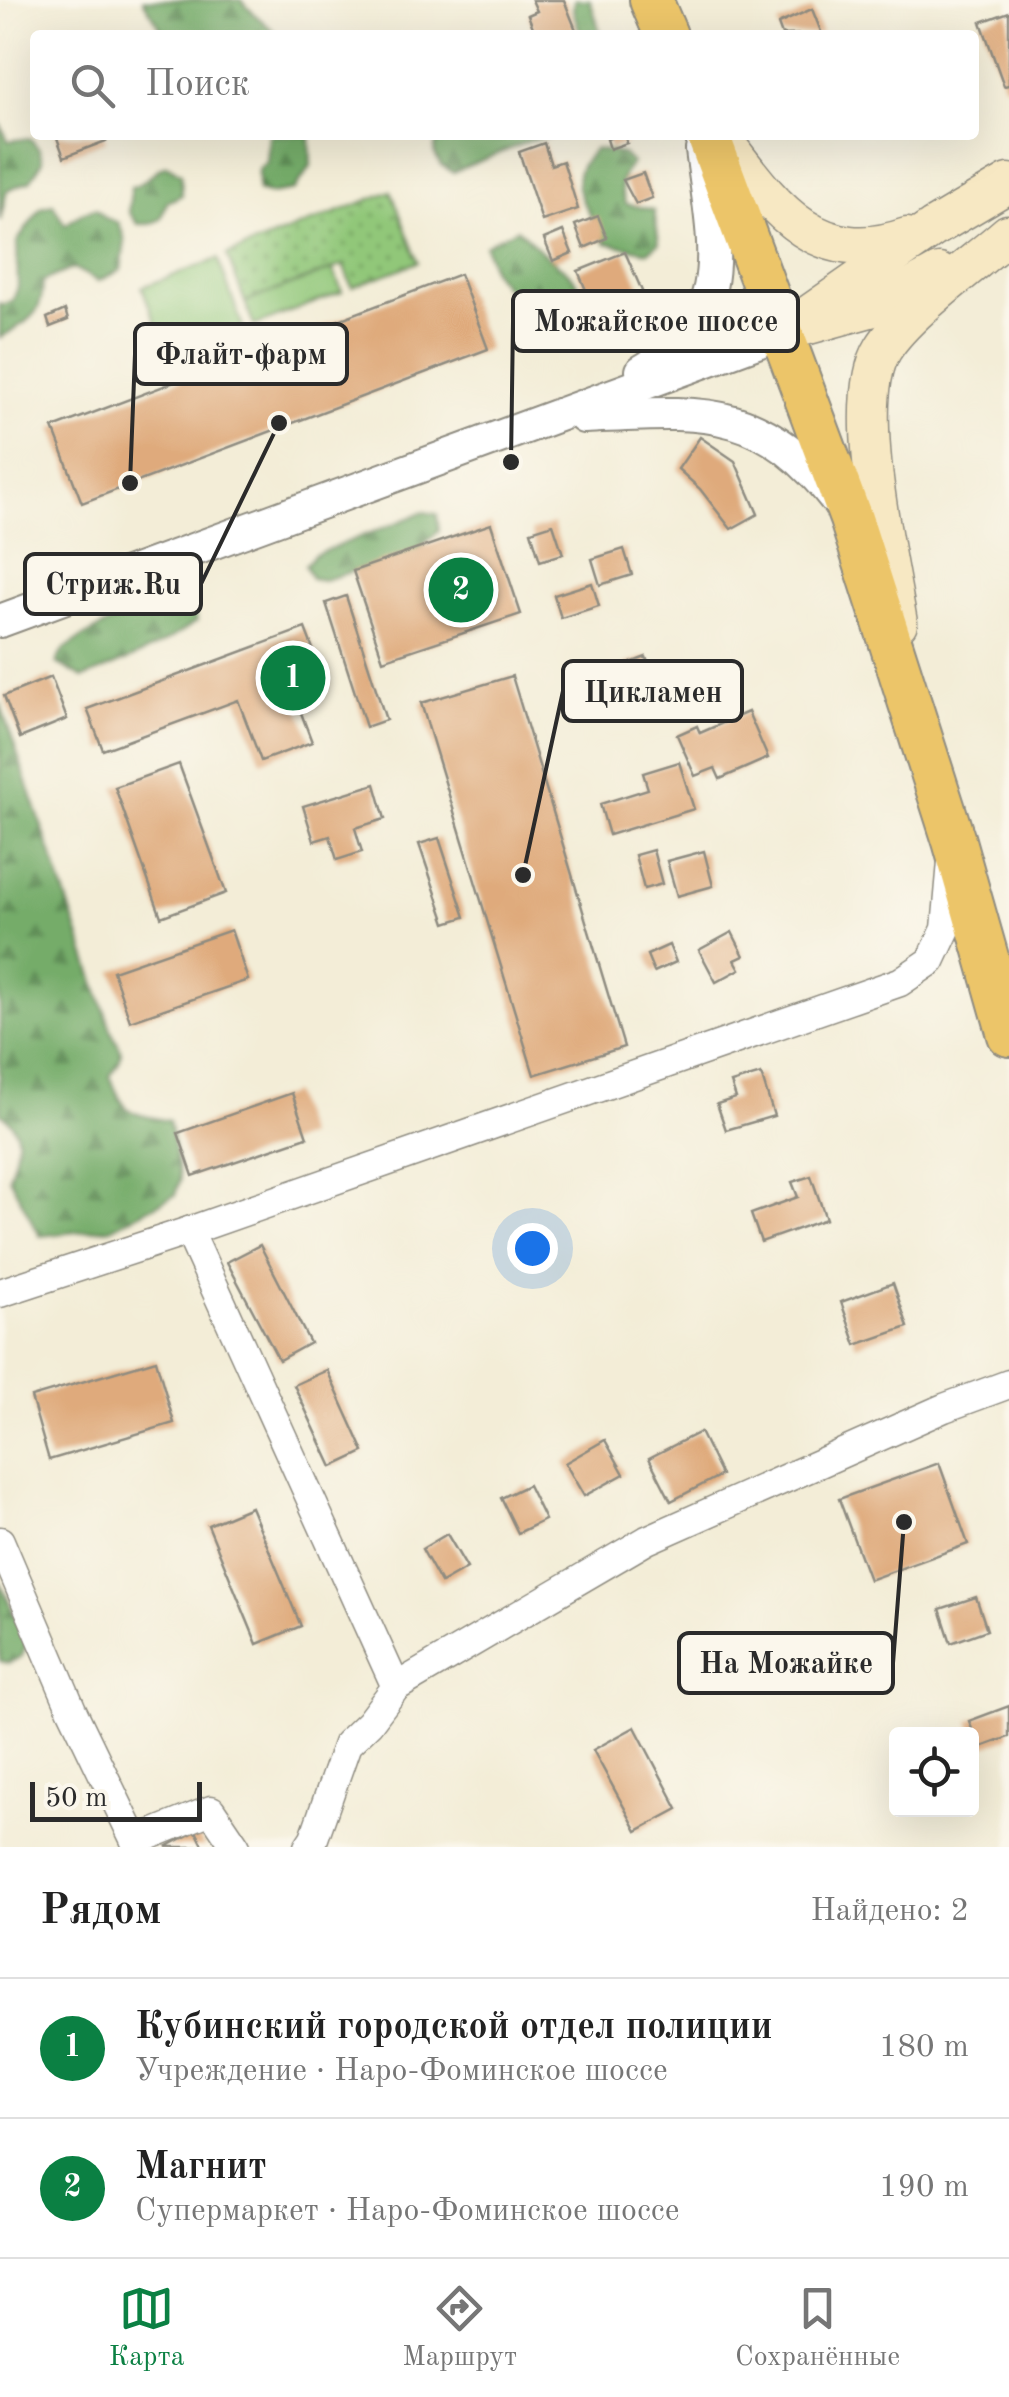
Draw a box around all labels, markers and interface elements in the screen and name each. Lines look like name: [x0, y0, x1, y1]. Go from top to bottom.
search box: [30, 30, 979, 140]
icon: search: [65, 58, 120, 113]
text: Поиск: [145, 66, 250, 104]
callout: Можайское шоссе: [513, 291, 798, 351]
text: Можайское шоссе: [534, 308, 778, 338]
callout: Флайт-фарм: [135, 324, 347, 384]
text: Флайт-фарм: [155, 341, 327, 371]
pin: 2: [428, 552, 494, 628]
callout: Стриж.Ru: [25, 554, 201, 614]
text: Стриж.Ru: [45, 571, 181, 601]
pin: 1: [260, 640, 326, 716]
callout: Цикламен: [563, 661, 742, 721]
text: Цикламен: [583, 679, 723, 709]
your location: [507, 1223, 558, 1274]
callout: На Можайке: [679, 1633, 893, 1693]
text: На Можайке: [699, 1650, 873, 1680]
map controls: [889, 1727, 979, 1817]
button: locate: [889, 1727, 979, 1817]
scale bar: [30, 1777, 202, 1822]
text: 50 m: [45, 1785, 108, 1813]
text: Рядом: [40, 1891, 162, 1933]
text: Найдено: 2: [810, 1896, 969, 1928]
text: Кубинский городской отдел полиции: [135, 2009, 773, 2047]
text: 1: [63, 2032, 82, 2064]
text: 180 m: [879, 2032, 969, 2064]
text: Учреждение · Наро-Фоминское шоссе: [135, 2056, 668, 2088]
text: Магнит: [135, 2149, 267, 2187]
text: 2: [63, 2172, 82, 2204]
text: 190 m: [879, 2172, 969, 2204]
text: Супермаркет · Наро-Фоминское шоссе: [135, 2196, 680, 2228]
tab: Карта: [109, 2281, 185, 2376]
tab: Маршрут: [402, 2281, 517, 2376]
tab: Сохранённые: [735, 2281, 900, 2376]

